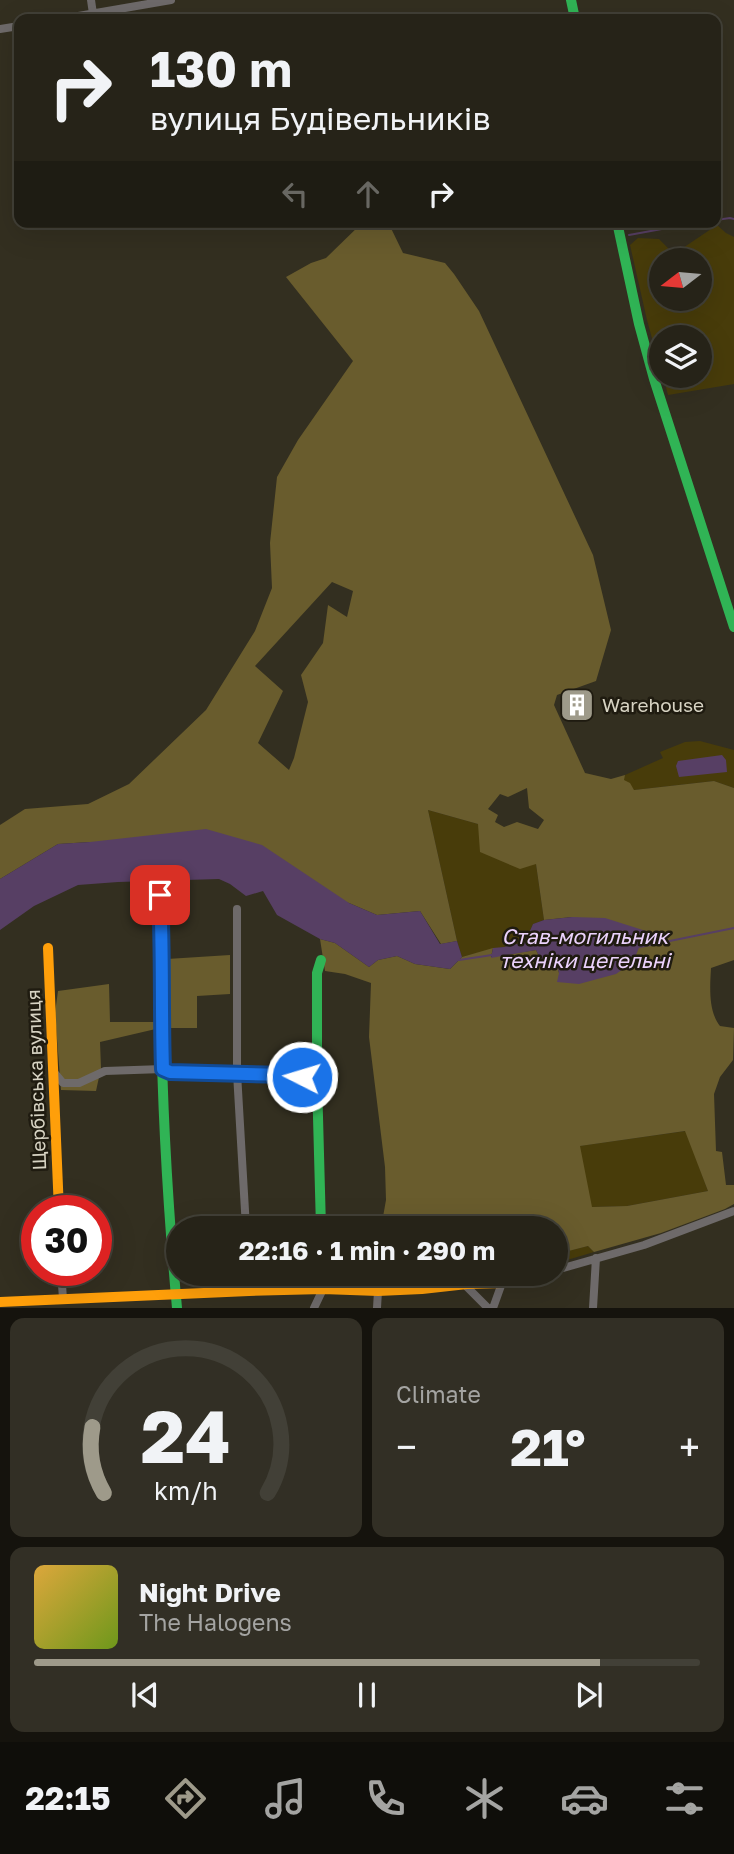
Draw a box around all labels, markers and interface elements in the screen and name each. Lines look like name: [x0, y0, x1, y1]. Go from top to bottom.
text: 130 m: [150, 39, 292, 98]
icon: right: [35, 42, 126, 133]
text: вулиця Будівельників: [150, 99, 491, 137]
icon: left: [276, 175, 314, 213]
icon: ahead: [349, 175, 387, 213]
icon: right: [422, 175, 460, 213]
north arrow: [649, 248, 712, 312]
map controls: [649, 248, 712, 388]
button: layers: [649, 325, 712, 388]
building icon: Warehouse: [558, 686, 596, 724]
place label: Warehouse: [602, 693, 704, 716]
pin: [130, 865, 190, 925]
icon: arrive: [141, 876, 179, 914]
water label: Став-могильник техніки цегельні: [500, 923, 673, 973]
street label: Щербівська вулиця: [21, 989, 50, 1171]
position arrow: [265, 1040, 339, 1114]
speed limit sign: 30: [21, 1195, 112, 1286]
text: 22:16 · 1 min · 290 m: [239, 1235, 495, 1266]
text: Climate: [396, 1380, 481, 1408]
text: 24: [141, 1393, 231, 1480]
text: 21°: [510, 1415, 586, 1477]
text: −: [396, 1424, 417, 1469]
text: +: [679, 1424, 700, 1469]
text: km/h: [154, 1475, 218, 1506]
text: Night Drive: [139, 1577, 281, 1608]
text: The Halogens: [139, 1608, 292, 1636]
icon: previous: [126, 1676, 164, 1714]
icon: pause: [348, 1676, 386, 1714]
icon: next: [570, 1676, 608, 1714]
icon: directions: [161, 1774, 210, 1823]
icon: music: [261, 1774, 310, 1823]
icon: phone: [361, 1774, 410, 1823]
icon: climate: [460, 1774, 509, 1823]
icon: car: [560, 1774, 609, 1823]
icon: filters: [660, 1774, 709, 1823]
text: 22:15: [25, 1779, 111, 1817]

